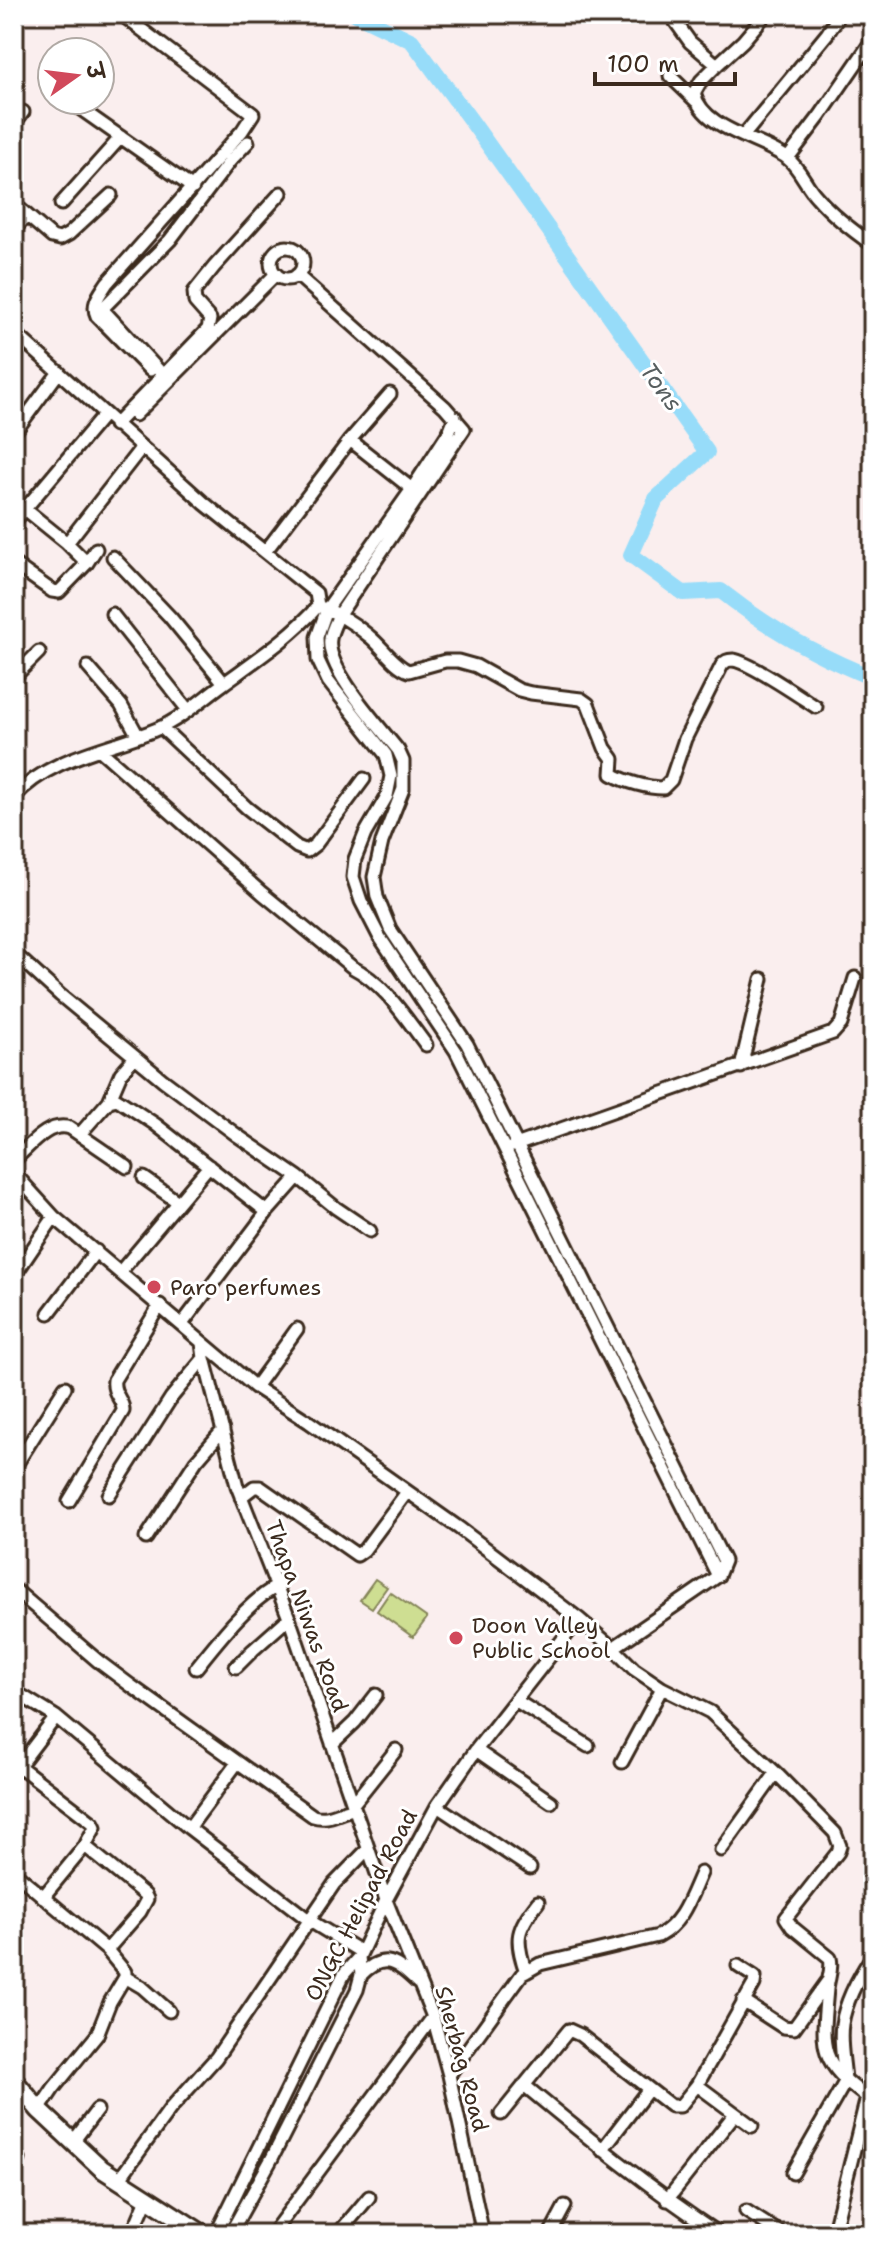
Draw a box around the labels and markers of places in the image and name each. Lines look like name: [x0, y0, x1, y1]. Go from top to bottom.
place label: Paro perfumes: [170, 1273, 321, 1302]
marker: Paro perfumes: [145, 1278, 163, 1296]
place label: Doon Valley Public School: [472, 1611, 610, 1665]
marker: Doon Valley Public School: [447, 1629, 465, 1647]

